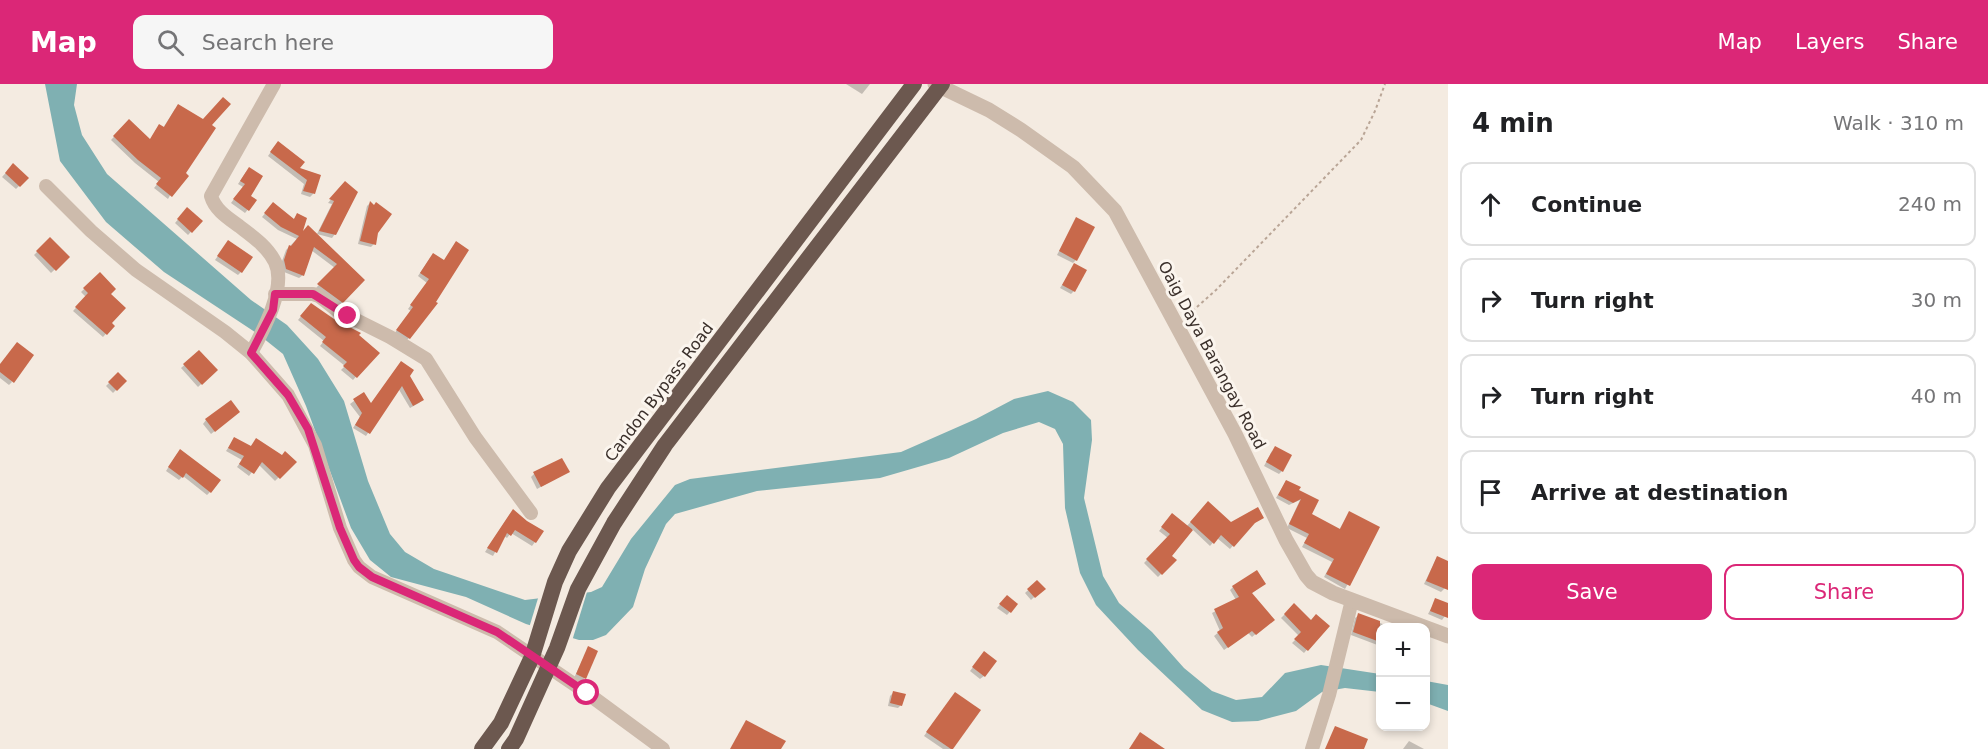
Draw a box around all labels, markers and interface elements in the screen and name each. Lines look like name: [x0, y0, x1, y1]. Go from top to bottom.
search box: [133, 15, 553, 69]
text: Map: [30, 26, 97, 59]
icon: search: [154, 26, 187, 59]
text: Search here: [202, 30, 334, 55]
text: Map: [1718, 30, 1762, 54]
text: Layers: [1795, 30, 1864, 54]
text: Share: [1897, 30, 1958, 54]
text: 4 min: [1472, 108, 1554, 138]
text: Walk · 310 m: [1833, 111, 1964, 135]
icon: ahead: [1474, 188, 1507, 221]
text: Continue: [1531, 192, 1642, 217]
text: 240 m: [1898, 192, 1962, 216]
street label: Oaig Daya Barangay Road: [1154, 258, 1270, 452]
icon: right: [1474, 284, 1507, 317]
text: Turn right: [1531, 288, 1654, 313]
text: 30 m: [1911, 288, 1962, 312]
route end: [334, 302, 360, 328]
street label: Candon Bypass Road: [601, 319, 717, 465]
icon: right: [1474, 380, 1507, 413]
text: Turn right: [1531, 384, 1654, 409]
text: 40 m: [1911, 384, 1962, 408]
icon: arrive: [1474, 476, 1507, 509]
text: Arrive at destination: [1531, 480, 1788, 505]
button: Save: [1472, 564, 1712, 620]
button: Share: [1724, 564, 1964, 620]
map controls: [1376, 623, 1430, 731]
button: +: [1376, 623, 1430, 677]
button: −: [1376, 677, 1430, 731]
route start: [573, 679, 599, 705]

